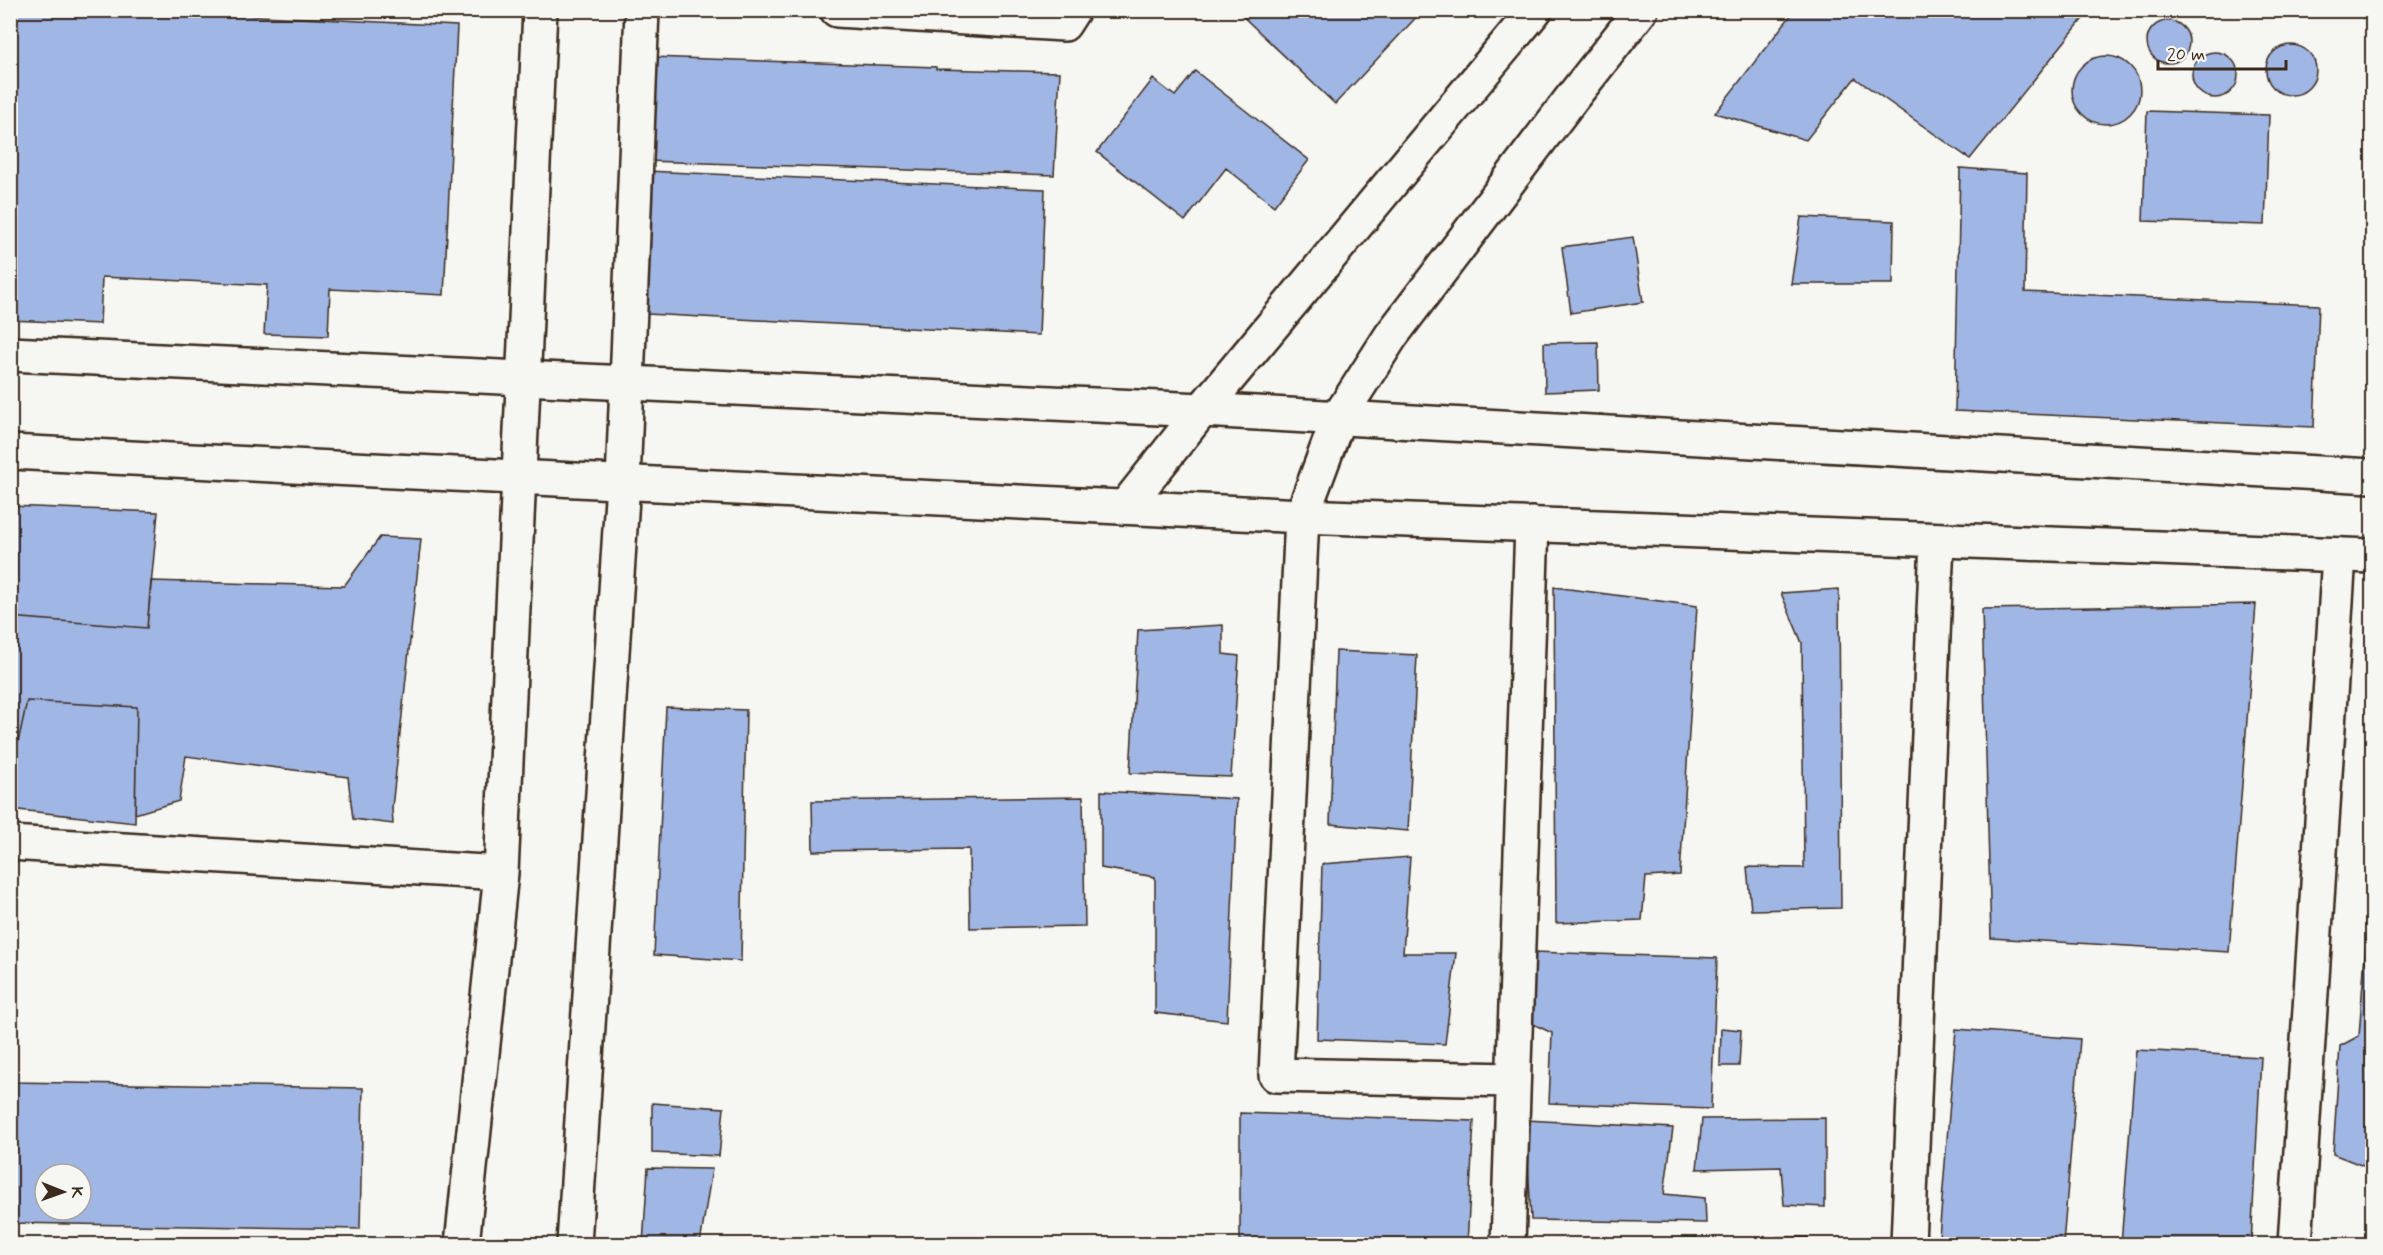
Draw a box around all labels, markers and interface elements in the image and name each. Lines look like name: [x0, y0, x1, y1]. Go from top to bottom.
scale bar: [2158, 33, 2286, 71]
text: 20 m: [2167, 43, 2205, 67]
north arrow: [33, 1162, 93, 1222]
text: K: [66, 1186, 87, 1199]

